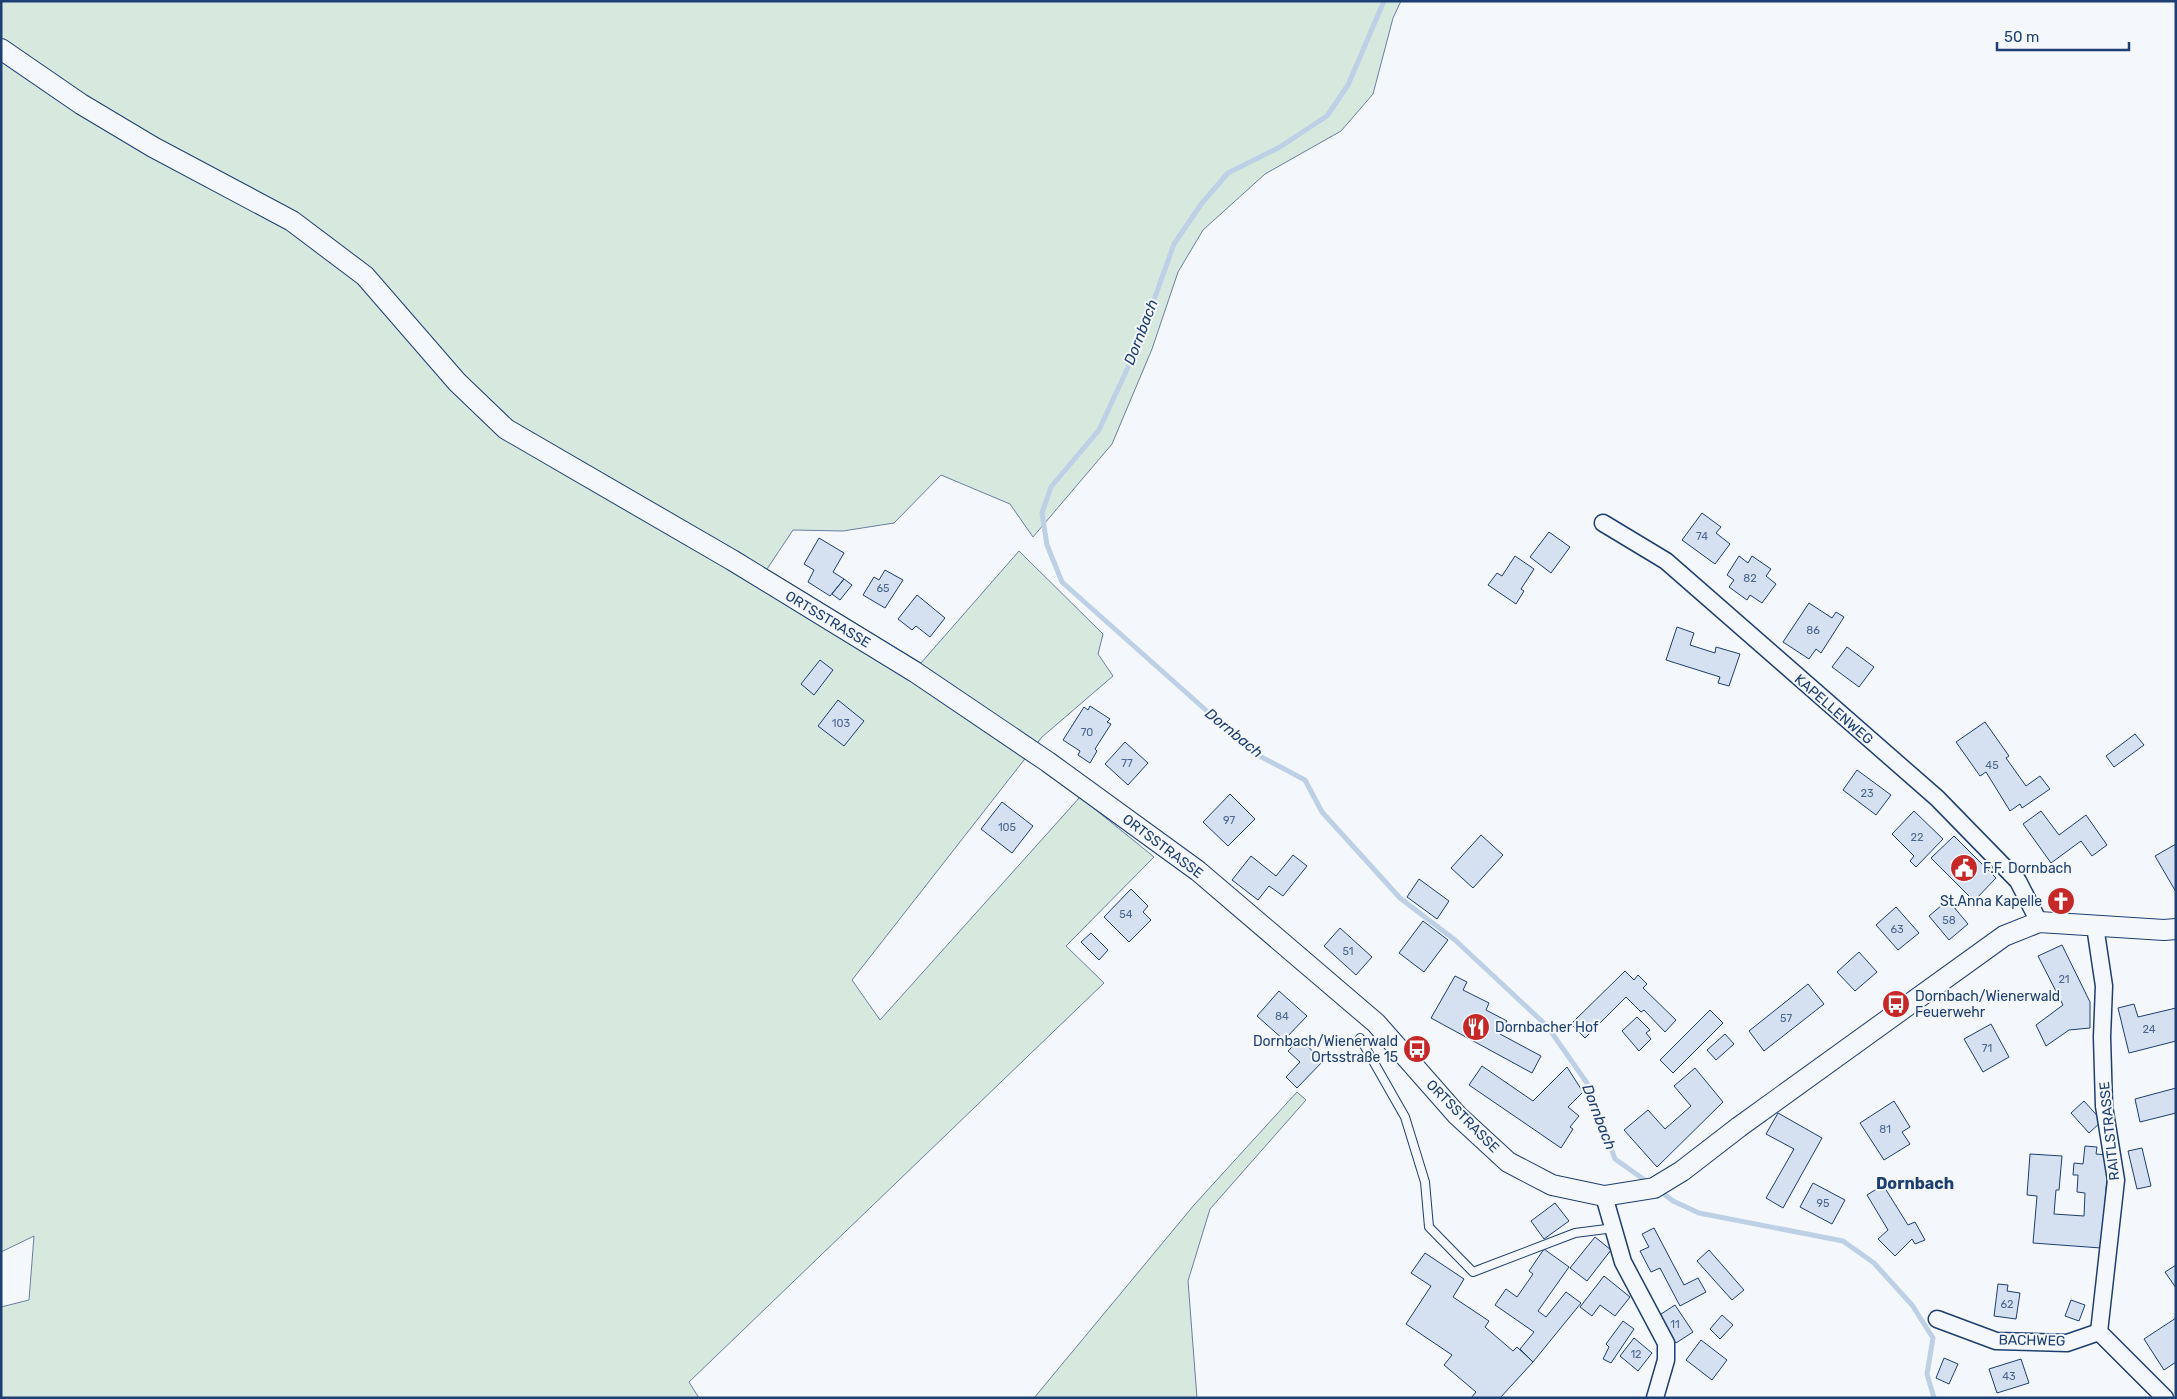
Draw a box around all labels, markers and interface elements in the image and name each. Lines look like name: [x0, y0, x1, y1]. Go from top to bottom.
scale bar: [1997, 20, 2130, 52]
text: 50 m: [2004, 28, 2039, 46]
water label: Dornbach: [1120, 297, 1162, 367]
house number: 74: [1696, 530, 1708, 543]
house number: 82: [1743, 572, 1757, 585]
house number: 65: [876, 582, 890, 595]
street label: ORTSSTRASSE: [782, 587, 873, 652]
house number: 86: [1806, 624, 1820, 637]
street label: KAPELLENWEG: [1791, 671, 1876, 748]
water label: Dornbach: [1202, 704, 1266, 762]
house number: 103: [832, 717, 851, 730]
house number: 70: [1081, 726, 1093, 739]
house number: 77: [1121, 757, 1133, 770]
house number: 45: [1985, 759, 1999, 772]
house number: 23: [1860, 787, 1874, 800]
street label: ORTSSTRASSE: [1119, 811, 1206, 882]
house number: 97: [1223, 814, 1235, 827]
house number: 105: [998, 821, 1017, 834]
house number: 22: [1911, 831, 1923, 844]
public building icon: F.F. Dornbach: [1949, 853, 1979, 883]
place label: F.F. Dornbach: [1983, 860, 2072, 877]
church icon: St.Anna Kapelle: [2046, 886, 2076, 916]
place label: St.Anna Kapelle: [1940, 893, 2042, 910]
house number: 54: [1119, 908, 1133, 921]
house number: 58: [1942, 914, 1956, 927]
house number: 63: [1890, 923, 1904, 936]
house number: 51: [1342, 945, 1354, 958]
house number: 21: [2058, 973, 2070, 986]
place label: Dornbach/Wienerwald Feuerwehr: [1915, 988, 2060, 1021]
bus stop icon: Dornbach/Wienerwald Feuerwehr: [1881, 989, 1911, 1019]
house number: 84: [1275, 1010, 1289, 1023]
restaurant icon: Dornbacher Hof: [1461, 1012, 1491, 1042]
house number: 57: [1780, 1012, 1792, 1025]
place label: Dornbacher Hof: [1495, 1019, 1599, 1036]
house number: 24: [2142, 1023, 2156, 1036]
place label: Dornbach/Wienerwald Ortsstraße 15: [1253, 1033, 1398, 1066]
bus stop icon: Dornbach/Wienerwald Ortsstraße 15: [1402, 1034, 1432, 1064]
house number: 71: [1982, 1042, 1992, 1055]
street label: ORTSSTRASSE: [1423, 1076, 1503, 1156]
street label: RAITLSTRASSE: [2096, 1081, 2123, 1181]
water label: Dornbach: [1578, 1082, 1620, 1152]
house number: 81: [1879, 1123, 1891, 1136]
district label: Dornbach: [1876, 1174, 1954, 1193]
house number: 95: [1816, 1197, 1830, 1210]
house number: 62: [2000, 1298, 2014, 1311]
house number: 11: [1670, 1318, 1680, 1331]
street label: BACHWEG: [1998, 1331, 2066, 1350]
house number: 12: [1630, 1348, 1642, 1361]
house number: 43: [2002, 1370, 2016, 1383]

